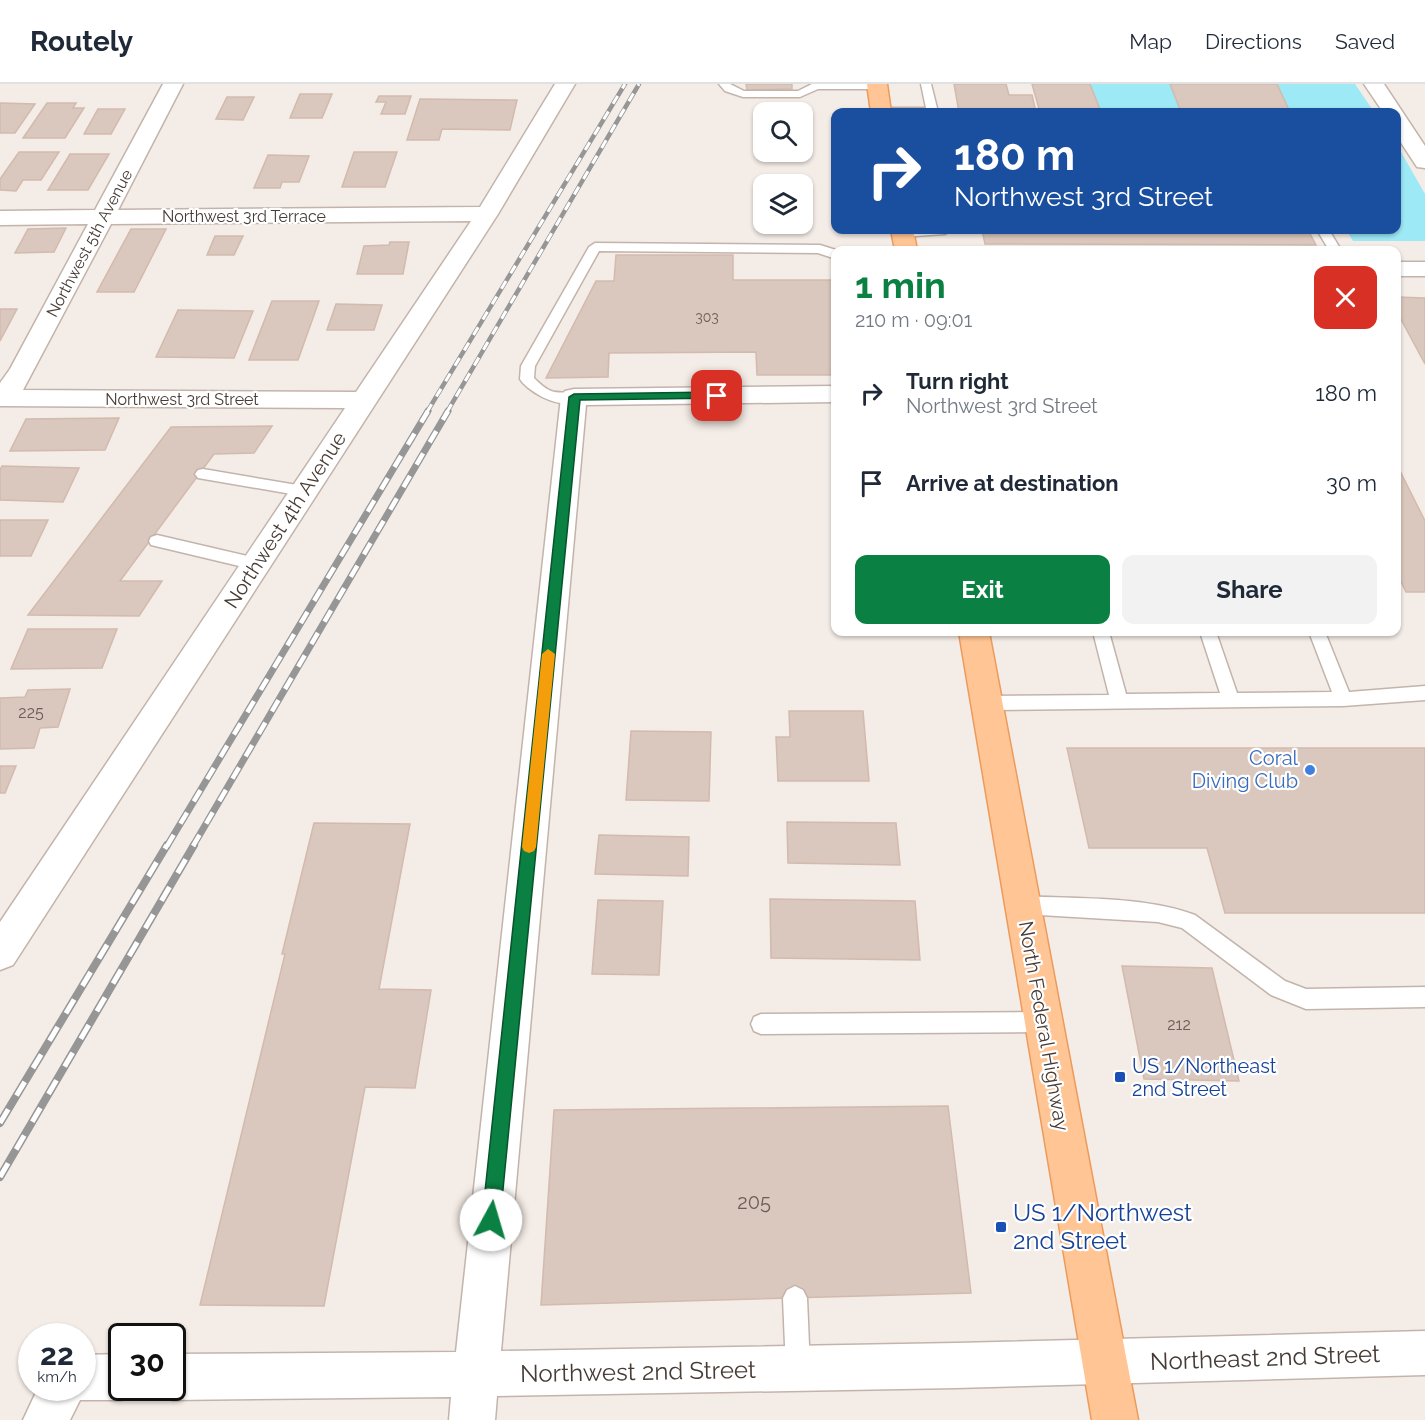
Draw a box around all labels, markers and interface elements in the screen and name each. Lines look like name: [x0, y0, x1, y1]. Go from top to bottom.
text: Routely: [30, 25, 133, 58]
text: Map: [1129, 29, 1172, 54]
text: Directions: [1205, 29, 1302, 54]
text: Saved: [1335, 29, 1395, 54]
map controls: [753, 102, 813, 234]
button: search: [753, 102, 813, 162]
text: 180 m: [954, 131, 1075, 180]
icon: right: [855, 132, 933, 210]
street label: Northwest 5th Avenue: [42, 166, 136, 320]
button: layers: [753, 174, 813, 234]
text: Northwest 3rd Street: [954, 181, 1213, 212]
street label: Northwest 3rd Terrace: [162, 207, 326, 226]
text: 1 min: [855, 264, 946, 306]
button: close: [1314, 266, 1377, 329]
text: 210 m · 09:01: [855, 308, 972, 332]
house number: 303: [695, 309, 719, 325]
text: Turn right: [906, 368, 1009, 394]
pin: [691, 370, 742, 421]
icon: right: [855, 377, 888, 410]
icon: arrive: [700, 379, 733, 412]
text: 180 m: [1315, 380, 1377, 406]
street label: Northwest 3rd Street: [105, 390, 259, 409]
text: Northwest 3rd Street: [906, 394, 1098, 418]
street label: Northwest 4th Avenue: [219, 427, 351, 613]
icon: arrive: [855, 467, 888, 500]
text: Arrive at destination: [906, 470, 1119, 496]
text: 30 m: [1326, 470, 1377, 496]
button: Exit: [855, 555, 1110, 624]
button: Share: [1122, 555, 1377, 624]
house number: 225: [18, 703, 44, 722]
place label: Coral Diving Club: [1192, 746, 1299, 793]
marker: Coral Diving Club: [1303, 763, 1317, 777]
street label: North Federal Highway: [1014, 919, 1074, 1133]
house number: 212: [1167, 1015, 1191, 1034]
place label: US 1/Northeast 2nd Street: [1132, 1054, 1277, 1101]
marker: US 1/Northeast 2nd Street: [1113, 1070, 1127, 1084]
position arrow: [459, 1188, 523, 1252]
house number: 205: [737, 1190, 771, 1214]
place label: US 1/Northwest 2nd Street: [1013, 1198, 1192, 1255]
marker: US 1/Northwest 2nd Street: [994, 1220, 1008, 1234]
speed limit sign: 30: [108, 1323, 186, 1401]
text: 22: [40, 1337, 74, 1372]
street label: Northeast 2nd Street: [1150, 1339, 1380, 1376]
street label: Northwest 2nd Street: [520, 1355, 756, 1388]
text: km/h: [37, 1368, 77, 1386]

